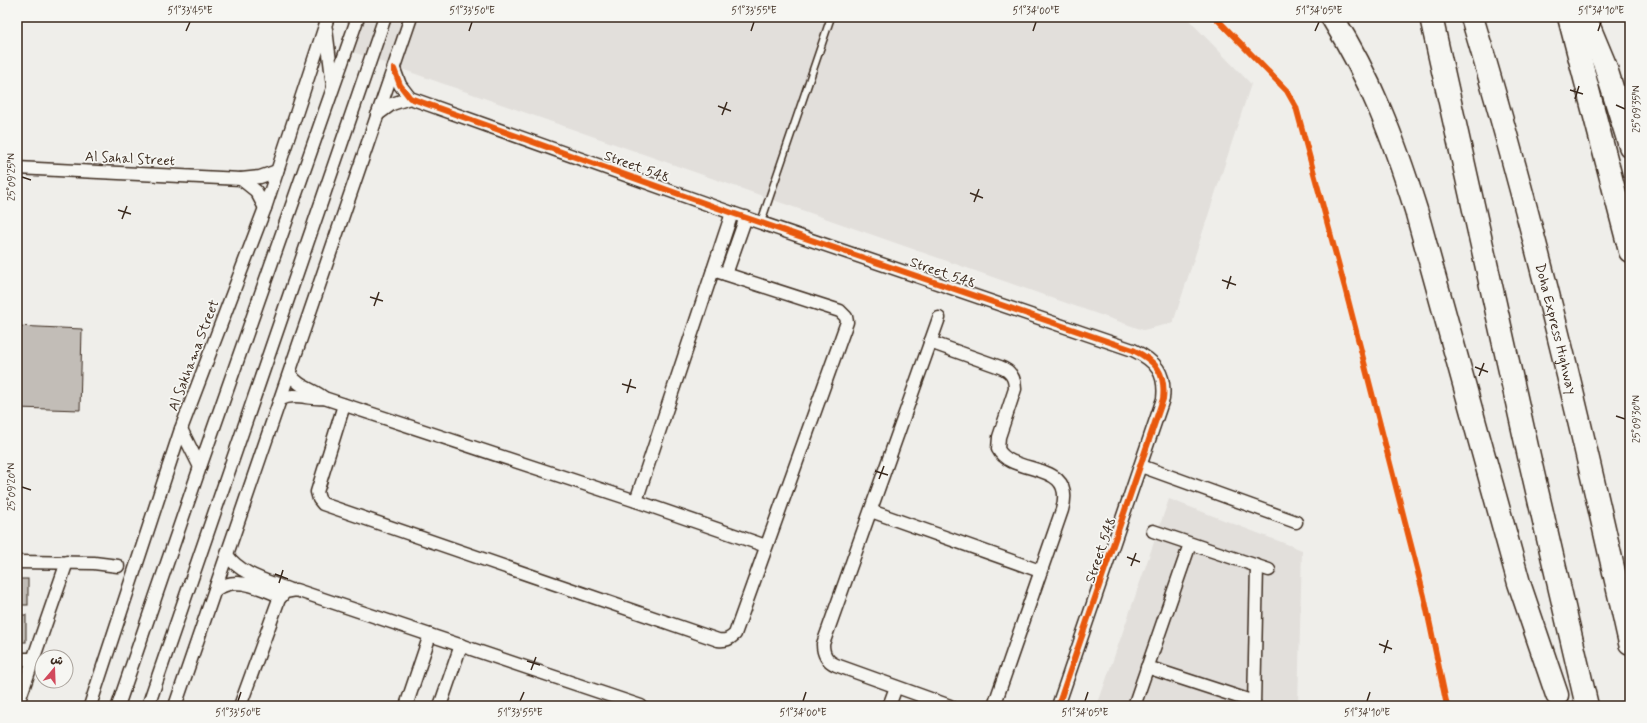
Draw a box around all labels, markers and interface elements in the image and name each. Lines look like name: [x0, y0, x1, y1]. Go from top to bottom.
text: 51°33'45"E: [167, 4, 213, 18]
text: 51°33'50"E: [449, 4, 495, 18]
text: 51°33'55"E: [731, 4, 777, 18]
text: 51°34'00"E: [1012, 4, 1060, 18]
text: 51°34'05"E: [1296, 4, 1343, 18]
text: 51°34'10"E: [1578, 4, 1624, 18]
text: 25°09'35"N: [1630, 85, 1644, 133]
street label: Street 548: [601, 147, 672, 187]
street label: Al Sahal Street: [85, 148, 175, 170]
text: 25°09'25"N: [5, 153, 19, 201]
street label: Street 548: [907, 253, 978, 293]
street label: Doha Express Highway: [1531, 261, 1580, 396]
street label: Al Sakhama Street: [164, 297, 224, 414]
text: 25°09'30"N: [1630, 395, 1644, 443]
text: 25°09'20"N: [5, 463, 19, 511]
street label: Street 548: [1081, 515, 1121, 586]
north arrow: [34, 649, 74, 689]
text: ش: [49, 652, 65, 669]
text: 51°33'50"E: [215, 706, 261, 720]
text: 51°33'55"E: [497, 706, 543, 720]
text: 51°34'00"E: [779, 706, 827, 720]
text: 51°34'05"E: [1062, 706, 1109, 720]
text: 51°34'10"E: [1344, 706, 1390, 720]

